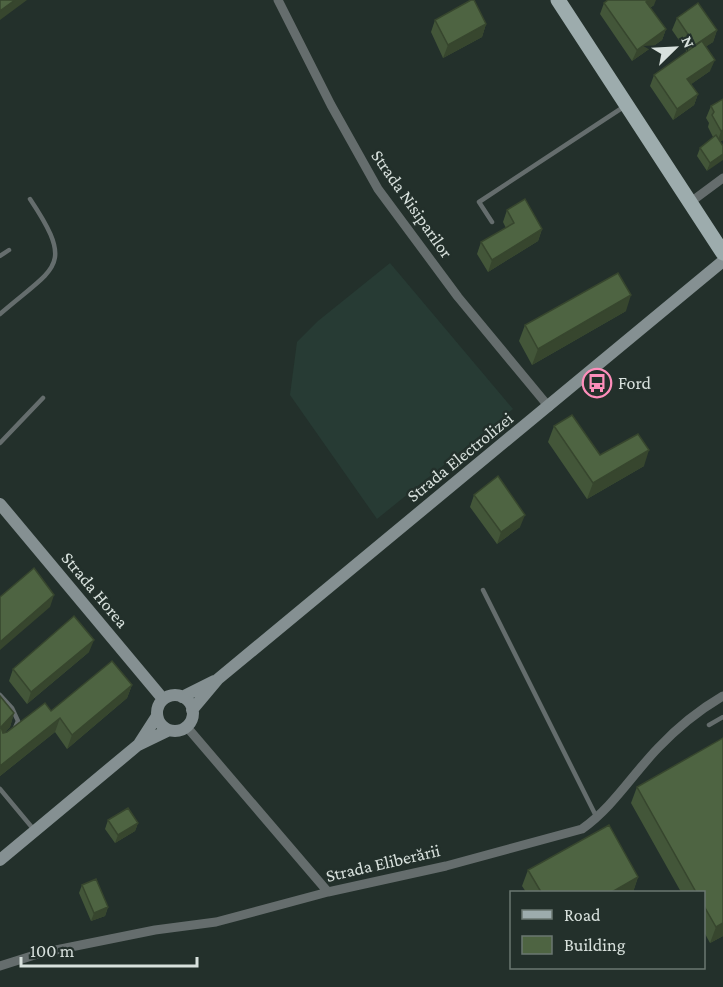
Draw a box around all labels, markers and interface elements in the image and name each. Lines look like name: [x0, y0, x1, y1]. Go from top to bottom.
north arrow: [645, 18, 705, 78]
text: N: [678, 34, 698, 51]
street label: Strada Nisiparilor: [367, 146, 457, 262]
bus stop icon: Ford: [581, 367, 613, 399]
place label: Ford: [618, 373, 651, 393]
street label: Strada Electrolizei: [403, 408, 517, 506]
street label: Strada Horea: [57, 548, 133, 632]
street label: Strada Eliberării: [324, 840, 442, 886]
legend: [510, 891, 705, 969]
text: Road: [564, 905, 601, 925]
scale bar: [21, 930, 196, 968]
text: Building: [564, 935, 626, 955]
text: 100 m: [30, 941, 75, 961]

